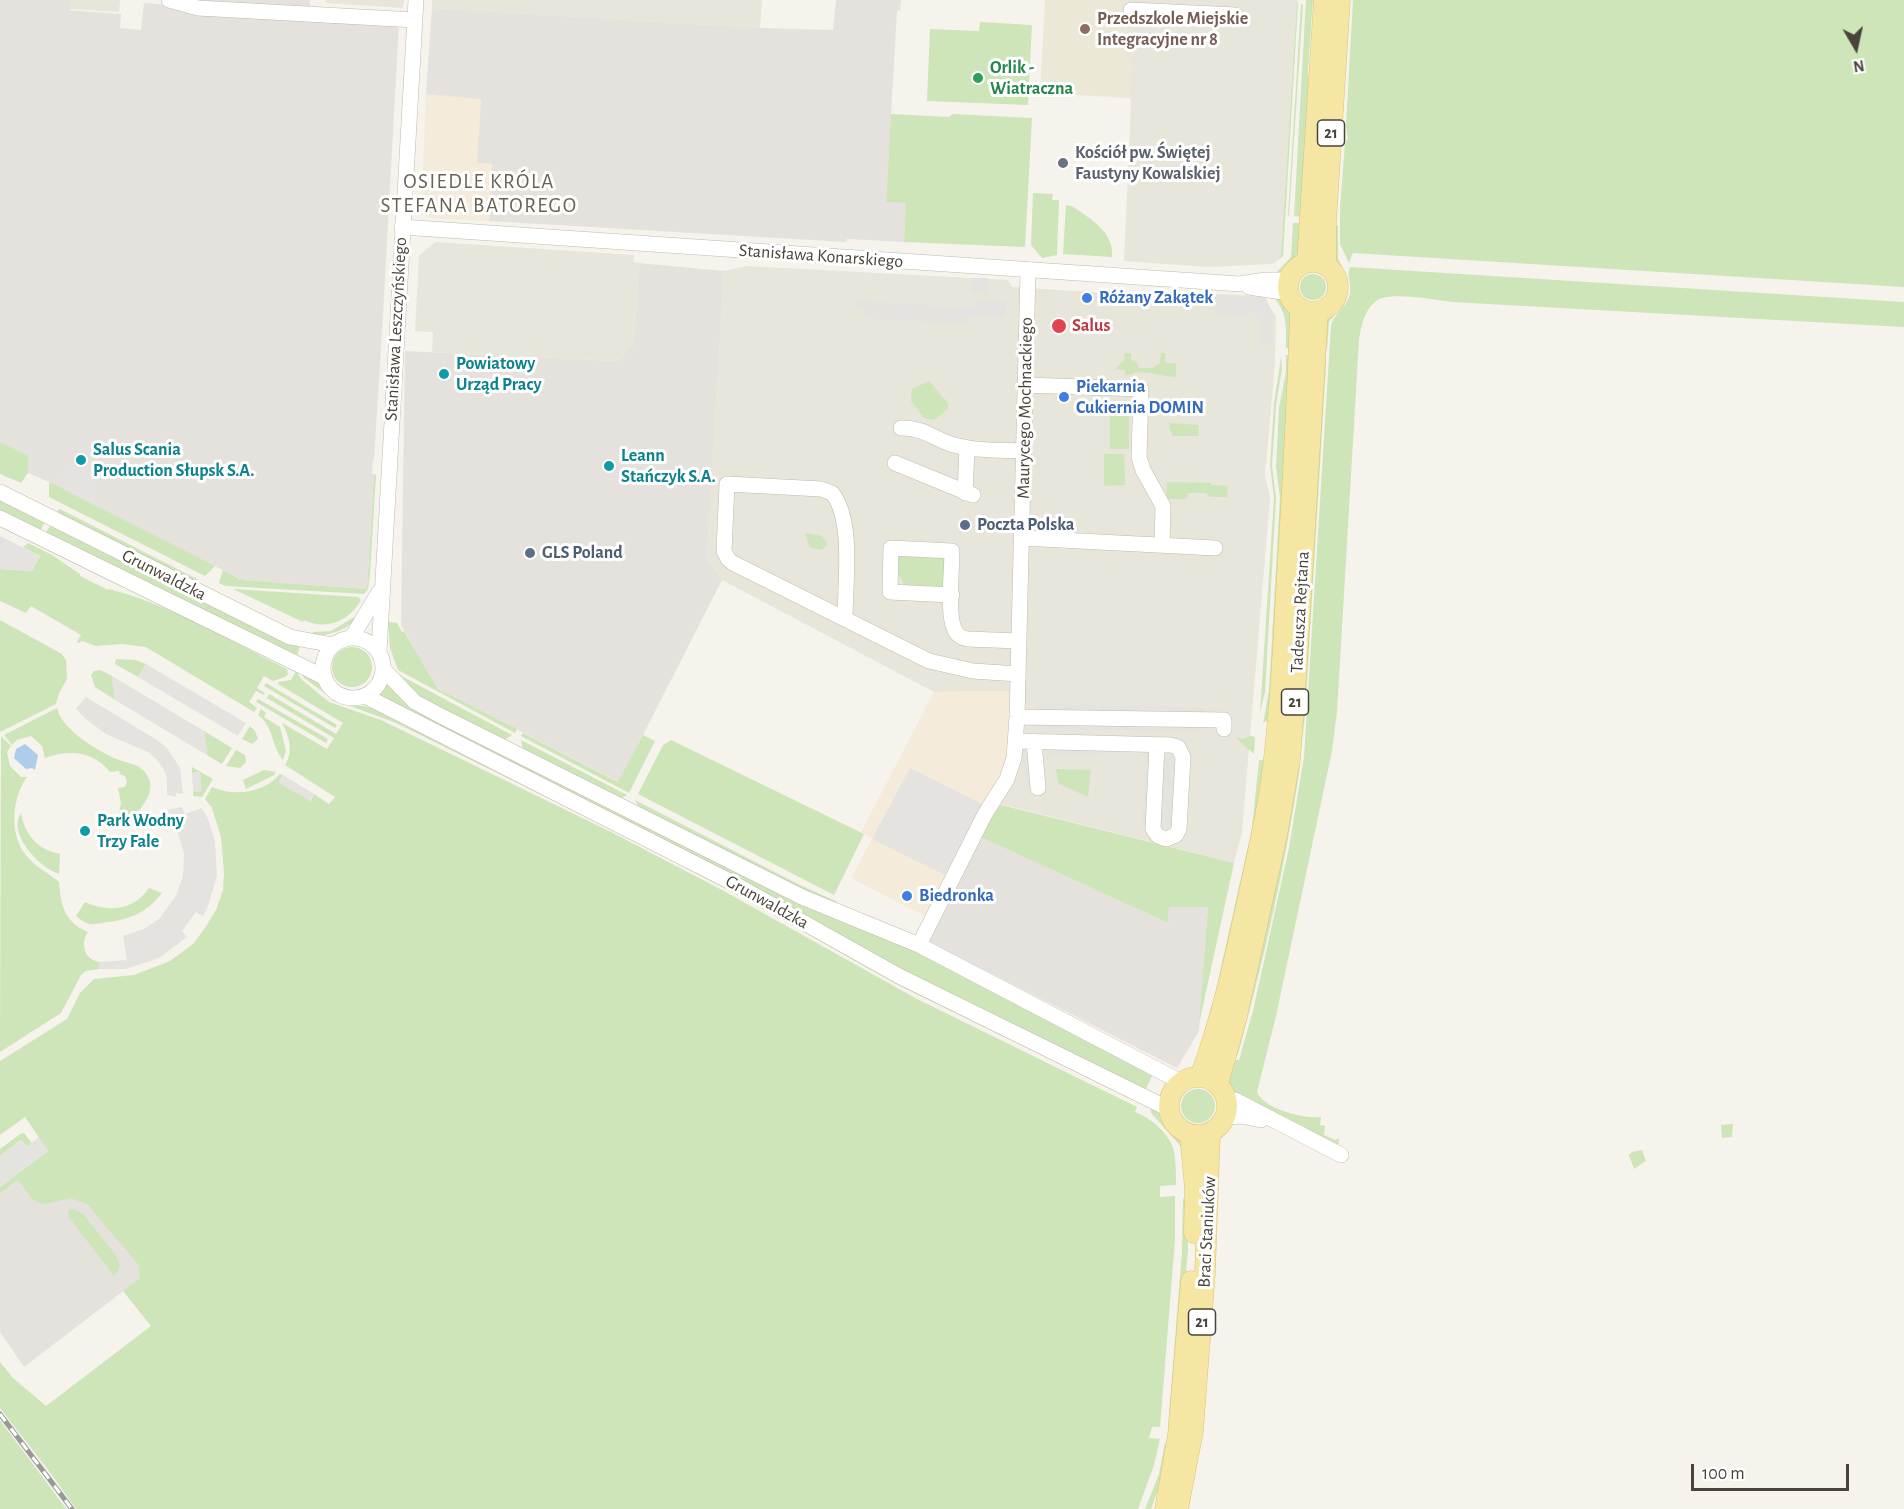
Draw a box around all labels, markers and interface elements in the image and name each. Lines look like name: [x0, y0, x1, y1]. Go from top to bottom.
place label: Przedszkole Miejskie Integracyjne nr 8: [1097, 8, 1248, 50]
north arrow: [1826, 18, 1886, 78]
marker: Przedszkole Miejskie Integracyjne nr 8: [1078, 22, 1092, 36]
place label: Orlik - Wiatraczna: [990, 57, 1073, 100]
text: N: [1852, 57, 1866, 75]
marker: Orlik - Wiatraczna: [971, 71, 985, 85]
road number: 21: [1318, 120, 1344, 146]
place label: Kościół pw. Świętej Faustyny Kowalskiej: [1075, 142, 1221, 184]
marker: Kościół pw. Świętej Faustyny Kowalskiej: [1056, 156, 1070, 170]
district label: OSIEDLE KRÓLA STEFANA BATOREGO: [380, 169, 578, 219]
street label: Stanisława Leszczyńskiego: [380, 236, 412, 422]
street label: Stanisława Konarskiego: [738, 239, 904, 273]
place label: Różany Zakątek: [1099, 287, 1213, 309]
marker: Różany Zakątek: [1080, 291, 1094, 305]
place label: Salus: [1072, 315, 1110, 337]
street label: Maurycego Mochnackiego: [1013, 317, 1037, 499]
marker: Salus: [1050, 317, 1068, 335]
place label: Powiatowy Urząd Pracy: [456, 353, 541, 395]
marker: Powiatowy Urząd Pracy: [437, 367, 451, 381]
place label: Piekarnia Cukiernia DOMIN: [1076, 376, 1204, 418]
marker: Piekarnia Cukiernia DOMIN: [1057, 390, 1071, 404]
place label: Salus Scania Production Słupsk S.A.: [93, 439, 254, 482]
place label: Leann Stańczyk S.A.: [621, 445, 716, 488]
marker: Salus Scania Production Słupsk S.A.: [74, 453, 88, 467]
marker: Leann Stańczyk S.A.: [602, 459, 616, 473]
place label: Poczta Polska: [977, 514, 1075, 536]
marker: Poczta Polska: [958, 518, 972, 532]
place label: GLS Poland: [542, 542, 623, 564]
street label: Grunwaldzka: [118, 545, 210, 605]
marker: GLS Poland: [523, 546, 537, 560]
street label: Tadeusza Rejtana: [1286, 551, 1314, 673]
road number: 21: [1282, 689, 1308, 715]
place label: Park Wodny Trzy Fale: [97, 810, 184, 852]
marker: Park Wodny Trzy Fale: [78, 824, 92, 838]
street label: Grunwaldzka: [722, 870, 812, 934]
place label: Biedronka: [919, 885, 994, 907]
marker: Biedronka: [900, 889, 914, 903]
street label: Braci Staniuków: [1193, 1176, 1221, 1288]
road number: 21: [1188, 1309, 1216, 1335]
scale bar: [1694, 1452, 1852, 1490]
text: 100 m: [1702, 1465, 1745, 1483]

